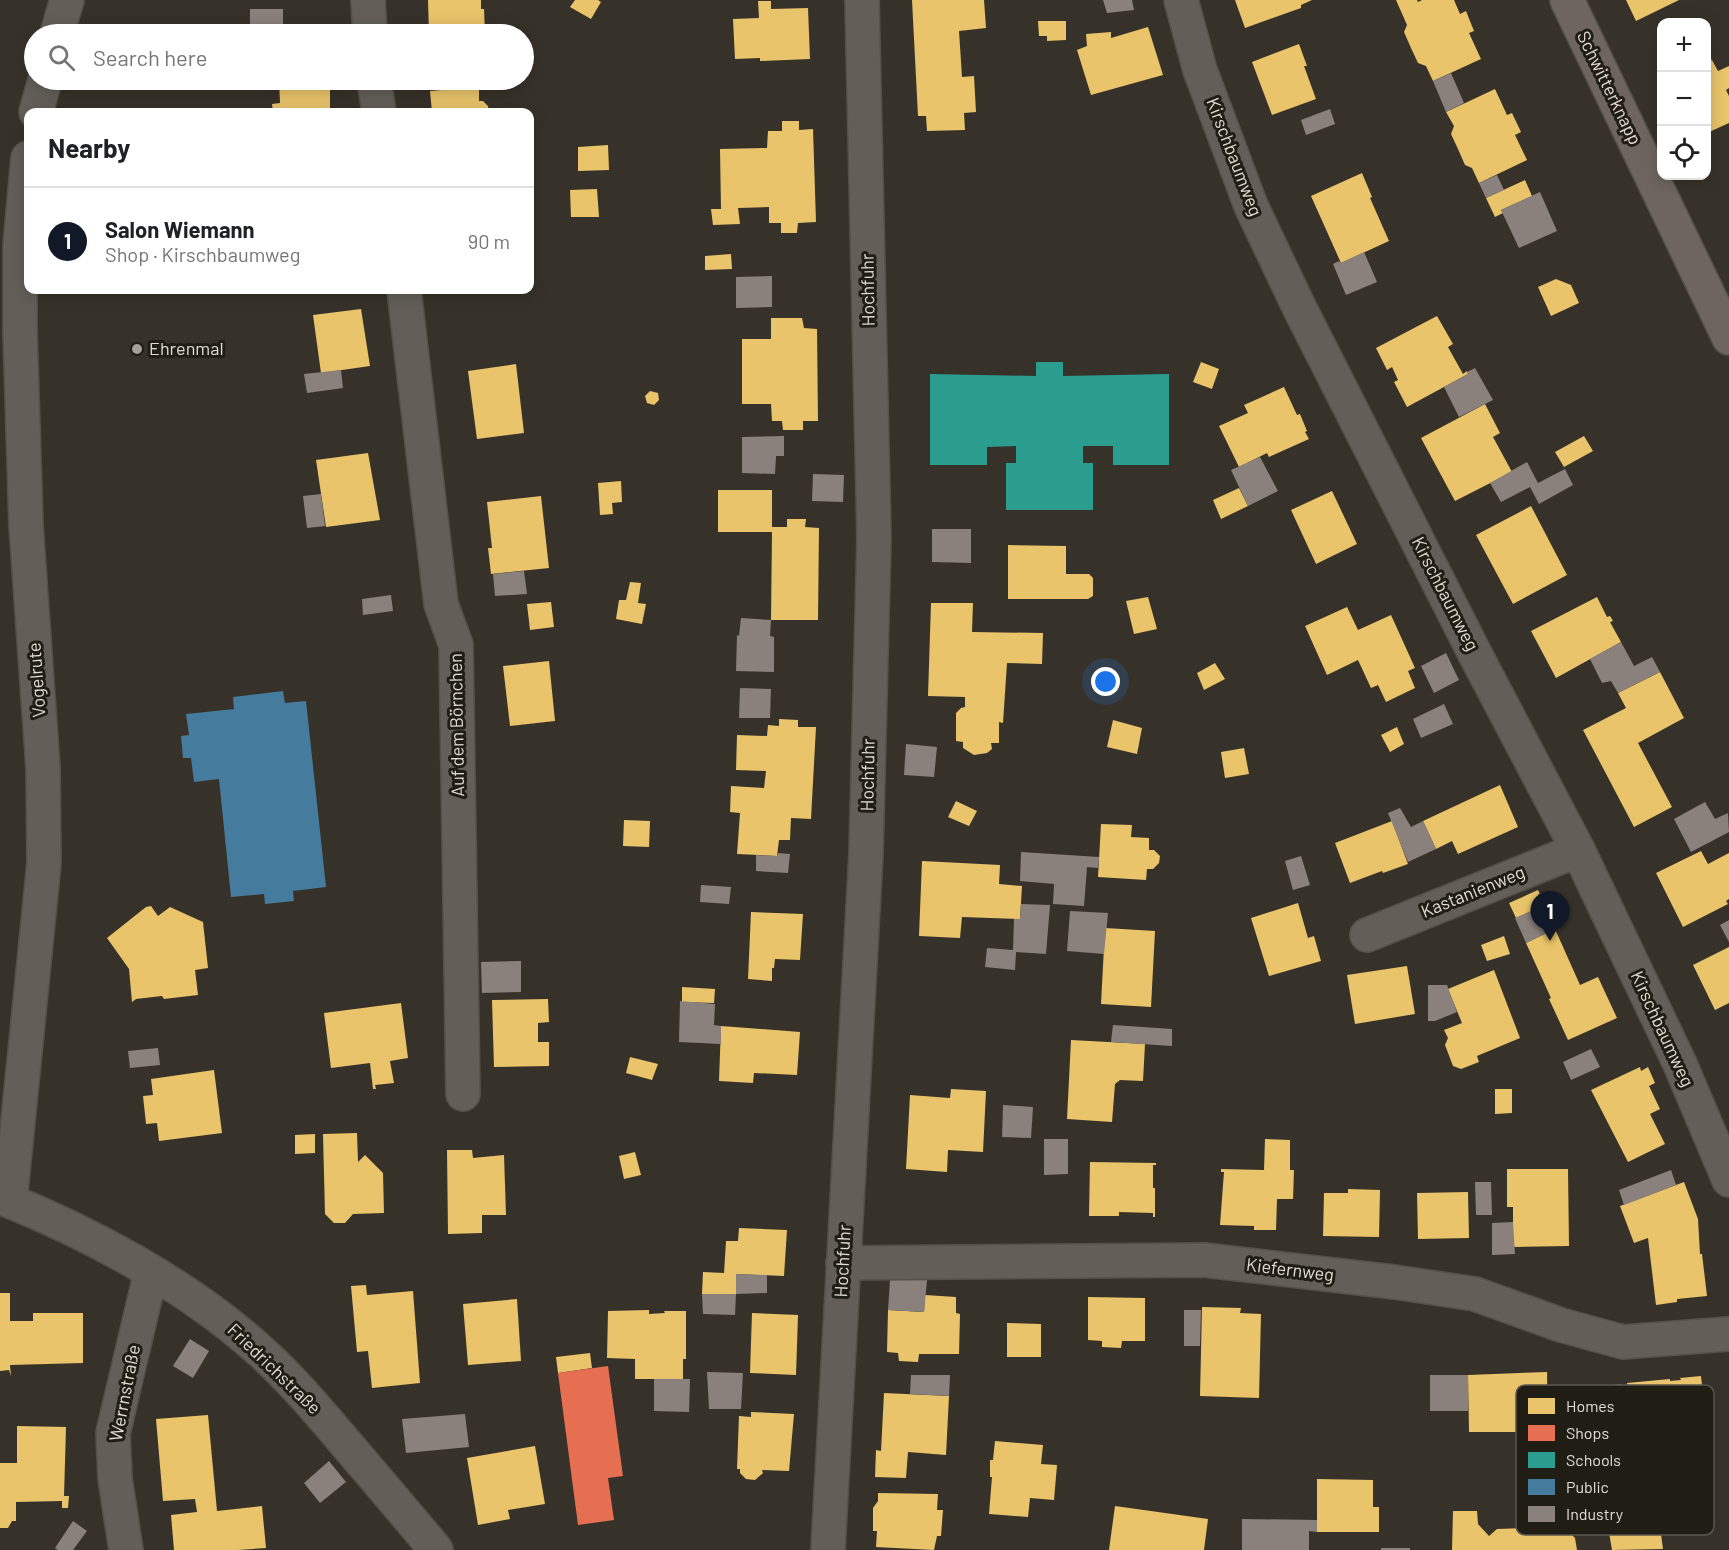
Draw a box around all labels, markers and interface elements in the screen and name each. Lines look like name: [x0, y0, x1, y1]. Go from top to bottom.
map controls: [1657, 18, 1711, 180]
button: +: [1657, 18, 1711, 72]
search box: [24, 24, 534, 90]
street label: Schwitterknapp: [1573, 27, 1647, 148]
icon: search: [45, 41, 78, 74]
text: Search here: [93, 44, 207, 70]
button: −: [1657, 72, 1711, 126]
street label: Kirschbaumweg: [1202, 94, 1268, 219]
button: locate: [1657, 126, 1711, 180]
text: Nearby: [48, 132, 130, 163]
text: Salon Wiemann: [105, 216, 255, 242]
text: 1: [64, 229, 71, 253]
text: 90 m: [468, 229, 510, 253]
text: Shop · Kirschbaumweg: [105, 242, 300, 266]
street label: Hochfuhr: [855, 253, 879, 327]
place label: Ehrenmal: [149, 337, 224, 359]
marker: Ehrenmal: [130, 342, 144, 356]
street label: Kirschbaumweg: [1408, 533, 1484, 654]
street label: Vogelrute: [22, 642, 50, 718]
street label: Auf dem Börnchen: [444, 653, 468, 797]
your location: [1091, 667, 1120, 696]
street label: Hochfuhr: [855, 738, 879, 812]
street label: Kastanienweg: [1418, 860, 1528, 922]
pin: 1: [1530, 892, 1570, 941]
street label: Kirschbaumweg: [1627, 967, 1699, 1090]
street label: Hochfuhr: [829, 1224, 855, 1298]
street label: Kiefernweg: [1245, 1253, 1335, 1285]
street label: Friedrichstraße: [223, 1318, 326, 1418]
street label: Werrnstraße: [104, 1343, 144, 1443]
legend: [1516, 1385, 1714, 1535]
text: Homes: [1566, 1396, 1614, 1415]
text: Shops: [1566, 1423, 1609, 1442]
text: Schools: [1566, 1450, 1621, 1469]
text: Public: [1566, 1477, 1609, 1496]
text: Industry: [1566, 1504, 1624, 1523]

